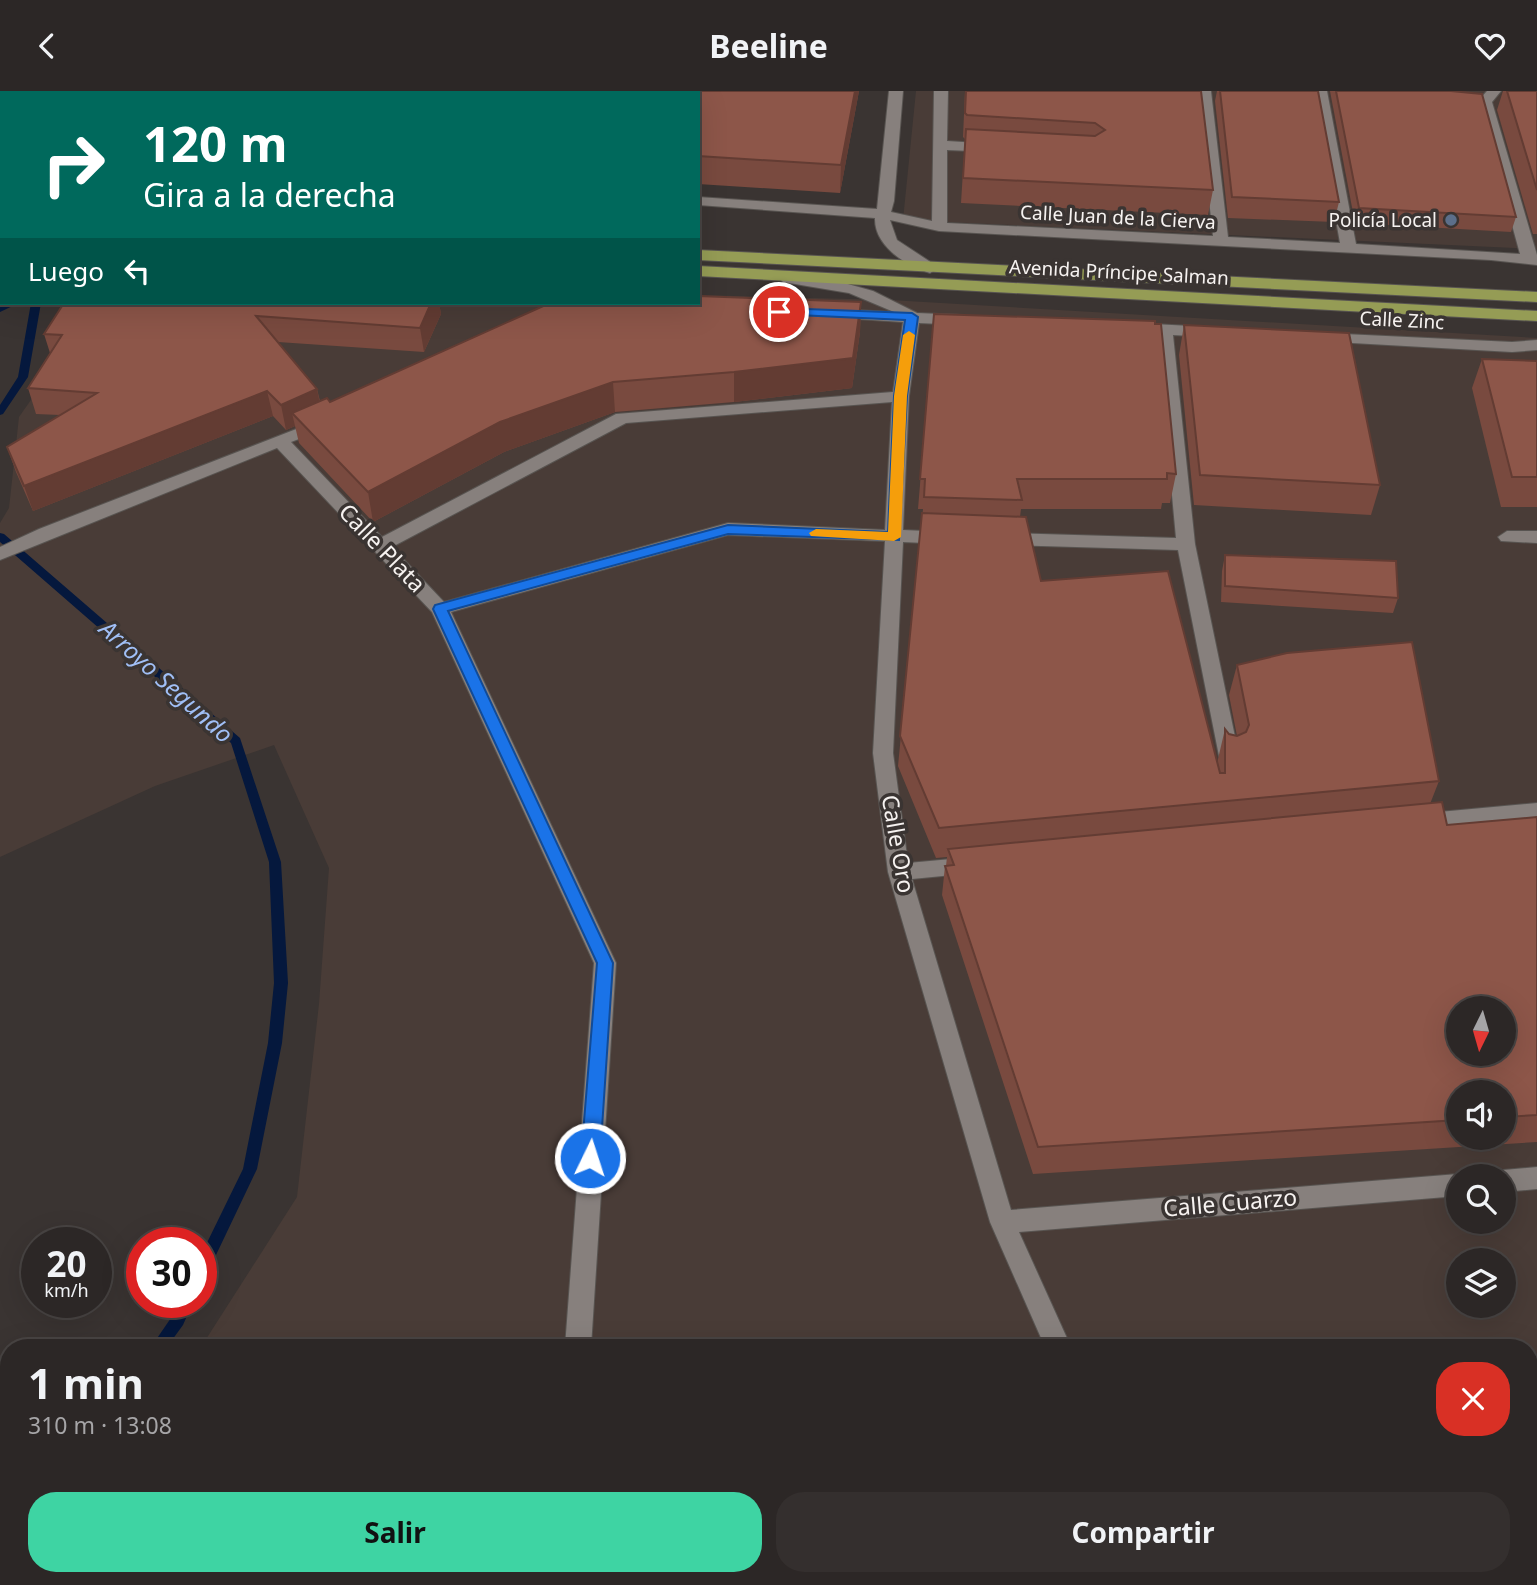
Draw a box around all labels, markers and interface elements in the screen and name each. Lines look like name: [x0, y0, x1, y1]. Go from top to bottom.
text: Beeline: [709, 24, 828, 67]
icon: back: [28, 27, 66, 65]
icon: heart: [1471, 27, 1509, 65]
text: 120 m: [143, 110, 288, 176]
icon: right: [28, 119, 119, 210]
text: Gira a la derecha: [143, 173, 396, 216]
street label: Calle Juan de la Cierva: [1019, 199, 1217, 235]
place label: Policía Local: [1328, 207, 1437, 233]
marker: Policía Local: [1443, 212, 1459, 228]
icon: left: [118, 252, 156, 290]
text: Luego: [28, 253, 104, 289]
street label: Avenida Príncipe Salman: [1008, 253, 1230, 291]
pin: [749, 282, 809, 342]
icon: arrive: [760, 293, 798, 331]
street label: Calle Zinc: [1359, 305, 1445, 335]
street label: Calle Plata: [332, 496, 433, 599]
water label: Arroyo Segundo: [92, 611, 241, 750]
street label: Calle Oro: [875, 792, 923, 895]
north arrow: [1446, 996, 1516, 1066]
map controls: [1446, 996, 1516, 1318]
button: sound: [1446, 1080, 1516, 1150]
position arrow: [553, 1121, 627, 1195]
button: search: [1446, 1164, 1516, 1234]
street label: Calle Cuarzo: [1162, 1180, 1298, 1224]
speed limit sign: 30: [126, 1227, 217, 1318]
text: 20: [46, 1240, 87, 1287]
button: layers: [1446, 1248, 1516, 1318]
text: km/h: [44, 1278, 89, 1302]
text: 1 min: [28, 1354, 144, 1411]
button: close: [1436, 1362, 1510, 1436]
text: 310 m · 13:08: [28, 1409, 172, 1441]
button: Salir: [28, 1492, 762, 1572]
button: Compartir: [776, 1492, 1510, 1572]

